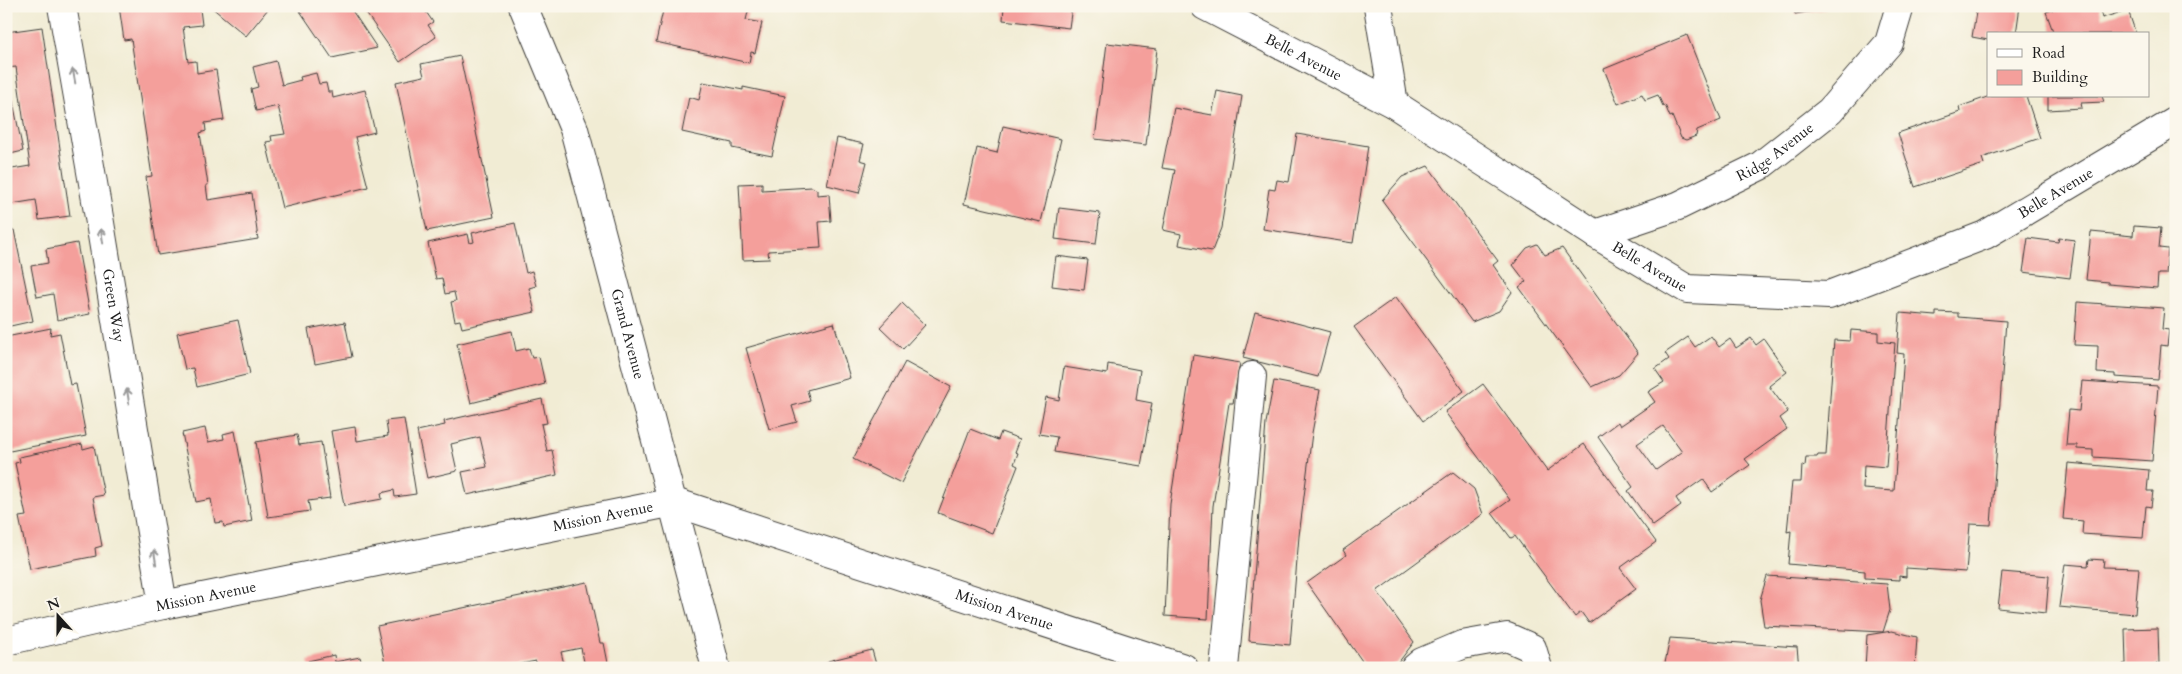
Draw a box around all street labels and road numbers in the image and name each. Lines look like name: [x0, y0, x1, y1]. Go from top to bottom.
street label: Belle Avenue: [1262, 29, 1346, 85]
street label: Ridge Avenue: [1733, 118, 1818, 186]
street label: Belle Avenue: [2014, 163, 2097, 223]
street label: Belle Avenue: [1608, 237, 1691, 297]
street label: Green Way: [98, 267, 130, 344]
street label: Grand Avenue: [606, 286, 650, 382]
street label: Mission Avenue: [551, 496, 655, 536]
street label: Mission Avenue: [154, 576, 258, 616]
street label: Mission Avenue: [953, 584, 1056, 635]

